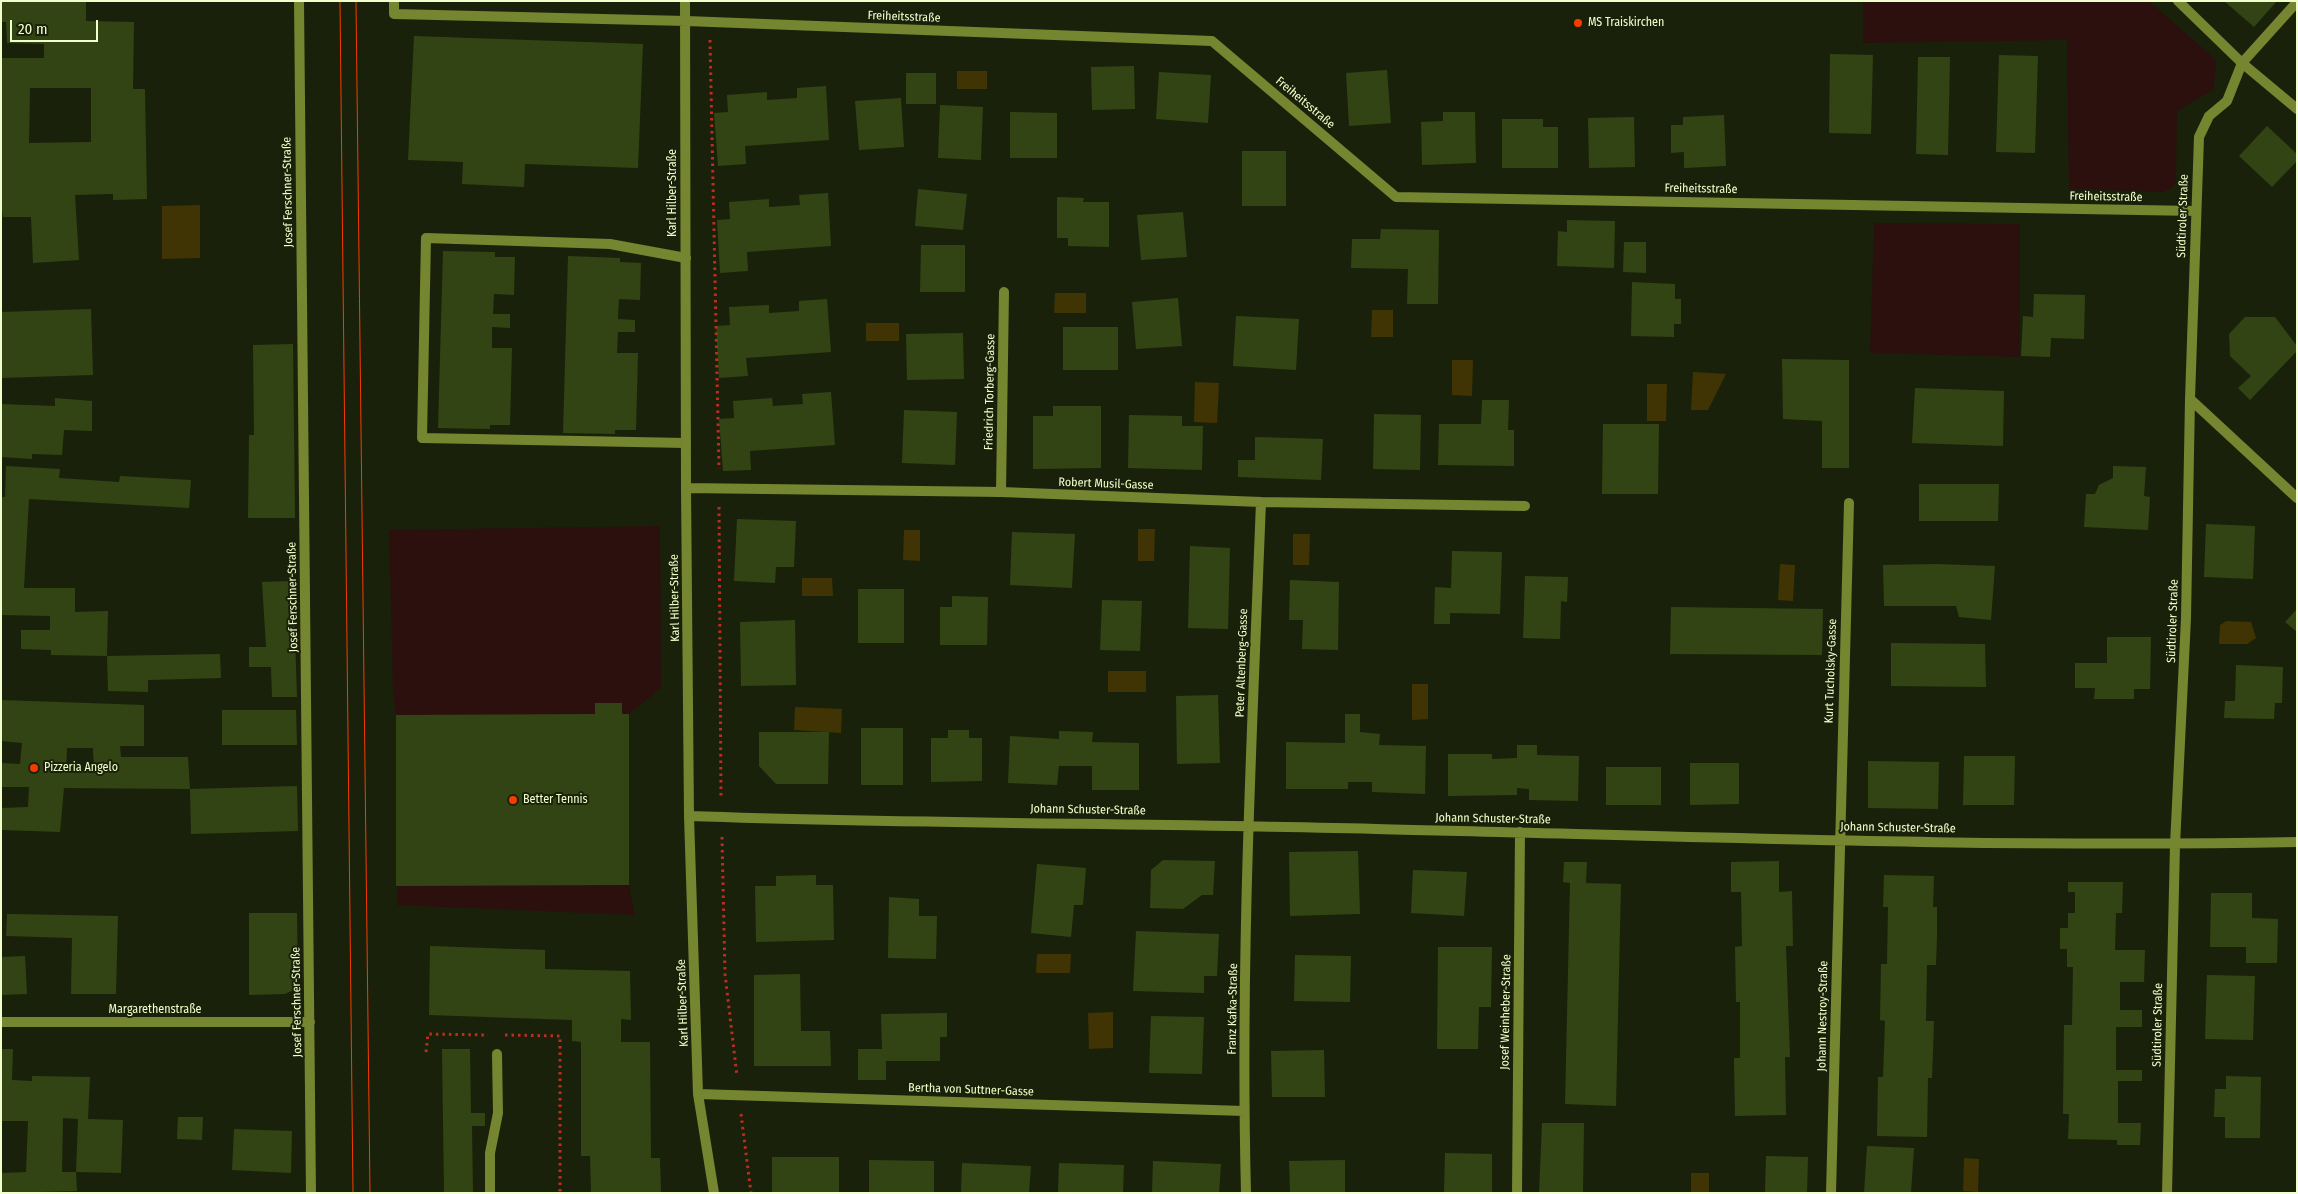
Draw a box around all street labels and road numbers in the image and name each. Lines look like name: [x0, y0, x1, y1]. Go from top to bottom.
street label: Freiheitsstraße: [867, 9, 941, 25]
street label: Freiheitsstraße: [1272, 74, 1338, 132]
street label: Josef Ferschner-Straße: [280, 137, 296, 247]
street label: Karl Hilber-Straße: [666, 149, 680, 237]
street label: Südtiroler Straße: [2174, 174, 2192, 258]
street label: Freiheitsstraße: [1664, 181, 1738, 197]
street label: Freiheitsstraße: [2069, 189, 2143, 205]
street label: Friedrich Torberg-Gasse: [982, 334, 998, 450]
street label: Robert Musil-Gasse: [1058, 475, 1154, 493]
street label: Josef Ferschner-Straße: [285, 542, 301, 652]
street label: Karl Hilber-Straße: [667, 554, 683, 642]
street label: Südtiroler Straße: [2164, 579, 2182, 663]
street label: Peter Altenberg-Gasse: [1233, 608, 1251, 718]
street label: Kurt Tucholsky-Gasse: [1822, 618, 1840, 724]
street label: Johann Schuster-Straße: [1030, 802, 1146, 818]
street label: Johann Schuster-Straße: [1435, 811, 1551, 827]
street label: Johann Schuster-Straße: [1840, 820, 1956, 836]
street label: Josef Ferschner-Straße: [289, 947, 305, 1057]
street label: Josef Weinheber-Straße: [1498, 954, 1514, 1070]
street label: Karl Hilber-Straße: [674, 959, 692, 1047]
street label: Johann Nestroy-Straße: [1815, 961, 1831, 1071]
street label: Franz Kafka-Straße: [1225, 963, 1241, 1055]
street label: Südtiroler Straße: [2150, 983, 2166, 1067]
street label: Margarethenstraße: [108, 1003, 202, 1017]
street label: Bertha von Suttner-Gasse: [908, 1081, 1034, 1099]

